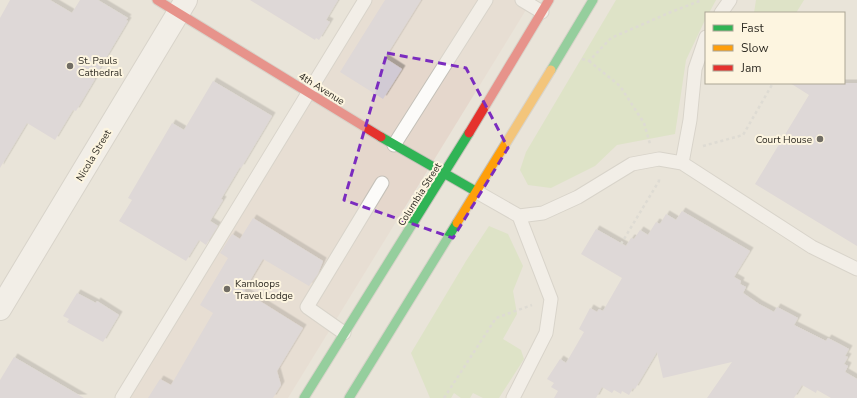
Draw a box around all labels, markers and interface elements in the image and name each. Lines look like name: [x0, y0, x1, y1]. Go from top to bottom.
legend: [705, 12, 845, 84]
text: Fast: [741, 20, 764, 36]
text: Slow: [741, 40, 769, 56]
place label: St. Pauls Cathedral: [78, 54, 122, 80]
text: Jam: [740, 60, 762, 76]
marker: St. Pauls Cathedral: [65, 61, 75, 71]
street label: 4th Avenue: [296, 69, 347, 109]
street label: Nicola Street: [73, 127, 115, 184]
place label: Court House: [756, 133, 812, 147]
marker: Court House: [815, 134, 825, 144]
street label: Columbia Street: [395, 160, 445, 229]
place label: Kamloops Travel Lodge: [235, 277, 293, 303]
marker: Kamloops Travel Lodge: [222, 284, 232, 294]

